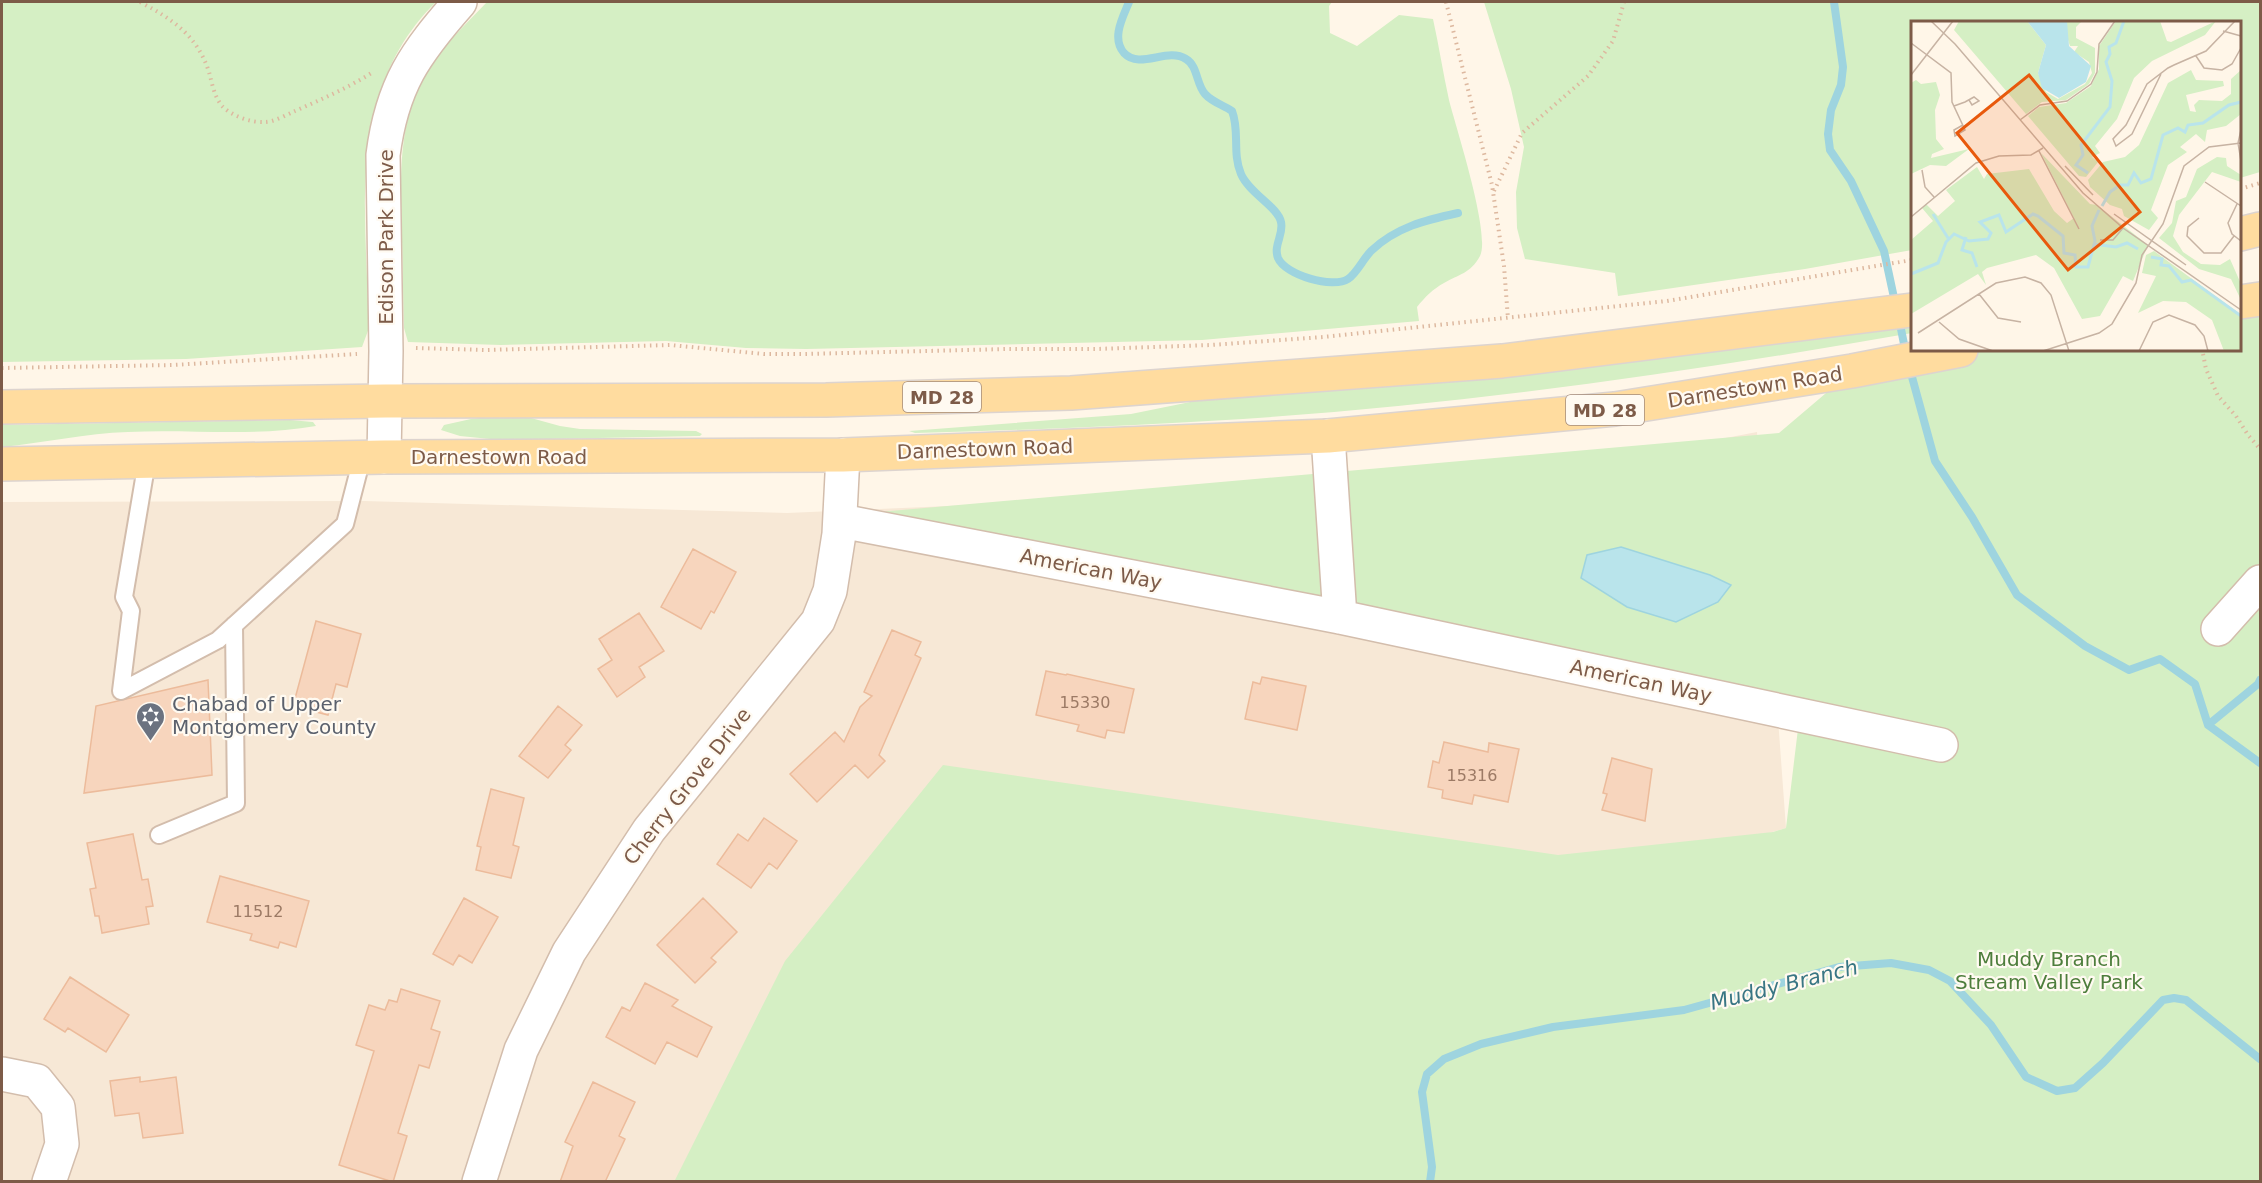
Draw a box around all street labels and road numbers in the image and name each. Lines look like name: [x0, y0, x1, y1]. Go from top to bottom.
street label: Edison Park Drive: [374, 149, 398, 325]
street label: Darnestown Road: [1666, 361, 1844, 413]
road number: MD 28: [903, 382, 981, 412]
road number: MD 28: [1566, 395, 1644, 425]
street label: Darnestown Road: [896, 434, 1074, 464]
street label: Darnestown Road: [411, 445, 587, 469]
street label: American Way: [1018, 543, 1164, 595]
street label: American Way: [1568, 654, 1714, 708]
street label: Cherry Grove Drive: [618, 703, 756, 869]

